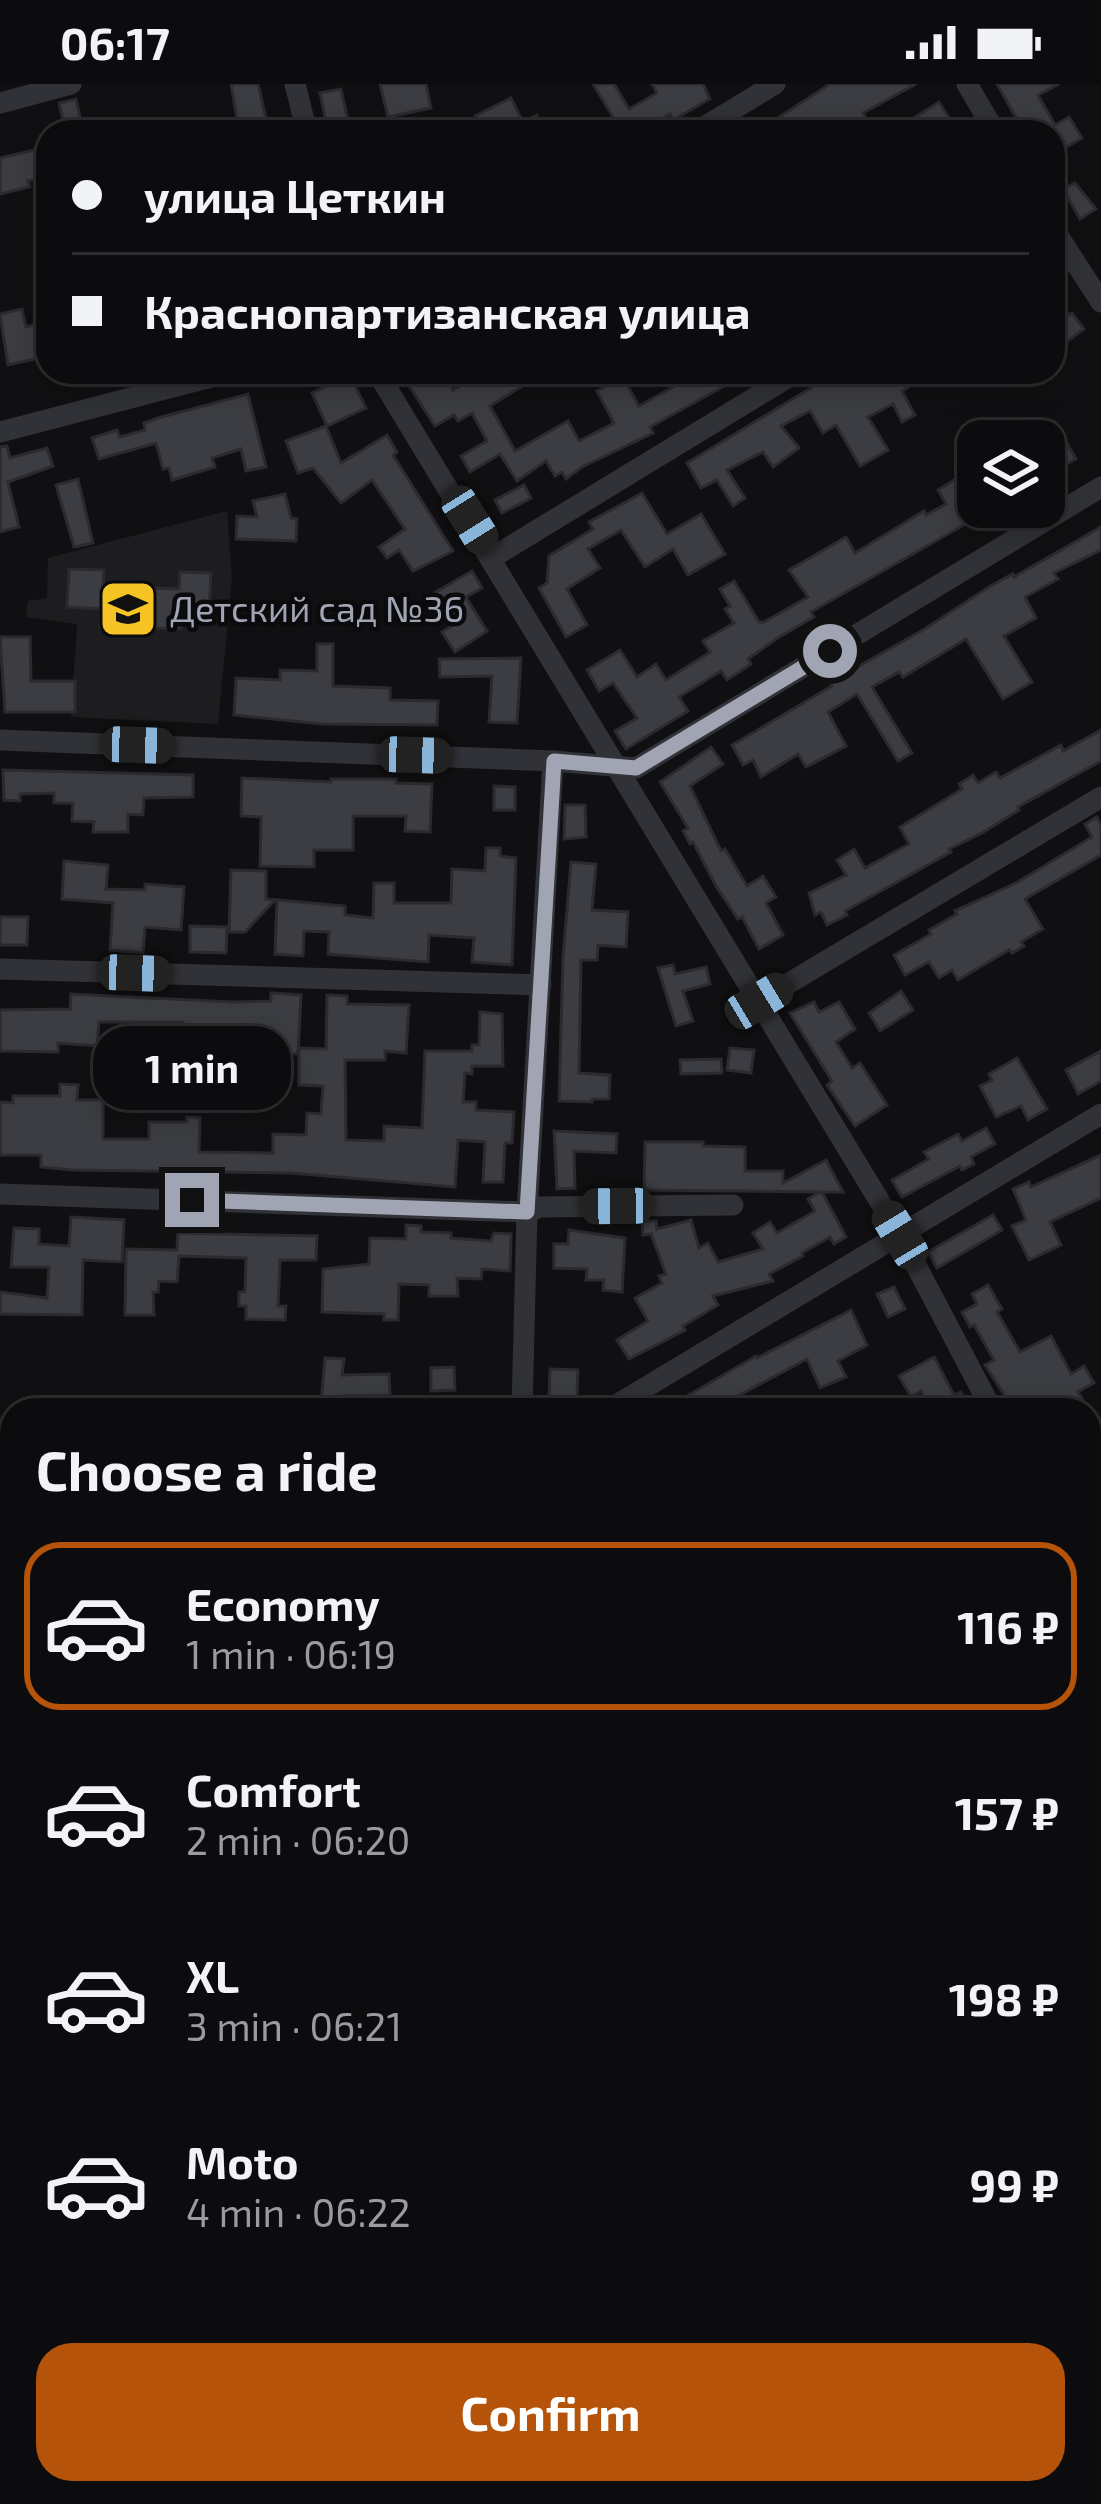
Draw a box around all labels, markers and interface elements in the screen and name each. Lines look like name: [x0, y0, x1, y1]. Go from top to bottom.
text: 06:17: [60, 15, 170, 69]
text: улица Цеткин: [144, 168, 446, 222]
text: Краснопартизанская улица: [144, 284, 751, 338]
map controls: [957, 420, 1065, 528]
button: layers: [957, 420, 1065, 528]
car: [436, 480, 504, 560]
school or university icon: Детский сад №36: [97, 578, 159, 640]
place label: Детский сад №36: [170, 586, 464, 629]
route start: [803, 624, 857, 678]
car: [101, 726, 175, 764]
car: [378, 736, 452, 774]
car: [98, 954, 172, 992]
car: [719, 967, 799, 1035]
callout: 1 min: [93, 1026, 291, 1110]
text: 1 min: [145, 1044, 239, 1091]
route end: [165, 1173, 219, 1227]
car: [581, 1187, 653, 1225]
car: [866, 1195, 934, 1275]
text: Choose a ride: [36, 1437, 378, 1502]
icon: car: [42, 1572, 150, 1680]
text: Economy: [186, 1576, 380, 1630]
text: 116 ₽: [957, 1599, 1059, 1653]
text: 1 min · 06:19: [186, 1630, 396, 1677]
icon: car: [42, 1758, 150, 1866]
text: Comfort: [186, 1762, 361, 1816]
text: 157 ₽: [955, 1785, 1059, 1839]
text: 2 min · 06:20: [186, 1816, 410, 1863]
icon: car: [42, 1944, 150, 2052]
text: XL: [186, 1948, 239, 2002]
text: 198 ₽: [949, 1971, 1059, 2025]
text: 3 min · 06:21: [186, 2002, 402, 2049]
icon: car: [42, 2130, 150, 2238]
text: Moto: [186, 2134, 299, 2188]
text: 99 ₽: [970, 2157, 1059, 2211]
text: 4 min · 06:22: [186, 2188, 411, 2235]
button: Confirm: [36, 2343, 1065, 2481]

